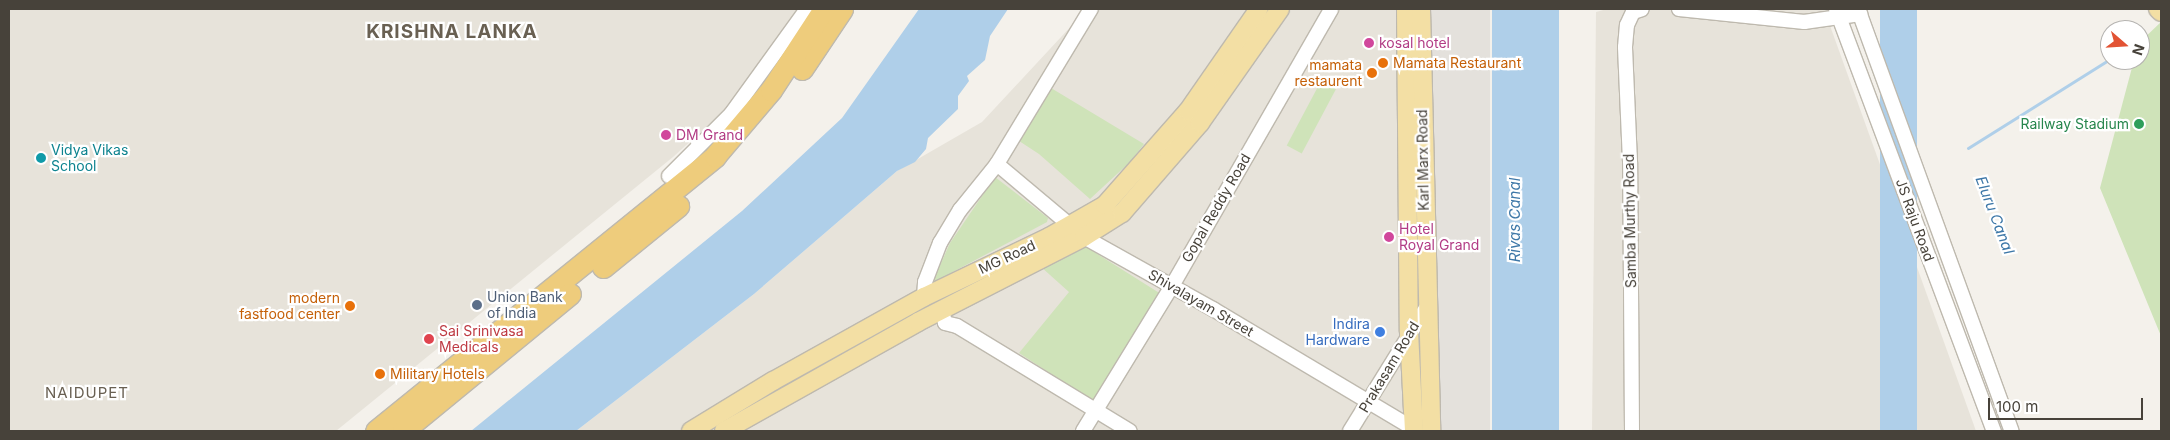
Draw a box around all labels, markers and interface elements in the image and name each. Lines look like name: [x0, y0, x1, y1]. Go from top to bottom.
north arrow: [2100, 20, 2150, 70]
district label: KRISHNA LANKA: [365, 21, 539, 43]
place label: kosal hotel: [1379, 35, 1450, 51]
marker: kosal hotel: [1363, 37, 1375, 49]
text: N: [2129, 42, 2148, 58]
place label: Mamata Restaurant: [1393, 55, 1521, 71]
place label: mamata restaurent: [1295, 57, 1362, 90]
marker: Mamata Restaurant: [1377, 57, 1389, 69]
marker: mamata restaurent: [1366, 67, 1378, 79]
street label: Karl Marx Road: [1414, 109, 1432, 211]
place label: Railway Stadium: [2020, 116, 2129, 132]
marker: Railway Stadium: [2133, 118, 2145, 130]
place label: DM Grand: [676, 127, 743, 143]
marker: DM Grand: [660, 129, 672, 141]
place label: Vidya Vikas School: [51, 142, 128, 174]
street label: Gopal Reddy Road: [1178, 151, 1254, 265]
marker: Vidya Vikas School: [35, 152, 47, 164]
street label: Samba Murthy Road: [1620, 154, 1640, 288]
water label: Eluru Canal: [1972, 173, 2018, 257]
street label: JS Raju Road: [1892, 176, 1938, 264]
water label: Rivas Canal: [1506, 178, 1524, 262]
place label: Hotel Royal Grand: [1399, 221, 1479, 253]
marker: Hotel Royal Grand: [1383, 231, 1395, 243]
street label: MG Road: [976, 237, 1038, 277]
street label: Shivalayam Street: [1145, 266, 1257, 340]
place label: Union Bank of India: [487, 289, 563, 322]
place label: modern fastfood center: [239, 290, 340, 322]
marker: Union Bank of India: [471, 299, 483, 311]
marker: modern fastfood center: [344, 300, 356, 312]
place label: Indira Hardware: [1306, 316, 1370, 348]
street label: Prakasam Road: [1355, 319, 1423, 415]
place label: Sai Srinivasa Medicals: [439, 323, 524, 356]
marker: Indira Hardware: [1374, 326, 1386, 338]
marker: Sai Srinivasa Medicals: [423, 333, 435, 345]
place label: Military Hotels: [390, 366, 485, 382]
marker: Military Hotels: [374, 368, 386, 380]
district label: NAIDUPET: [44, 384, 130, 402]
scale bar: [1990, 388, 2145, 420]
text: 100 m: [1996, 397, 2038, 416]

